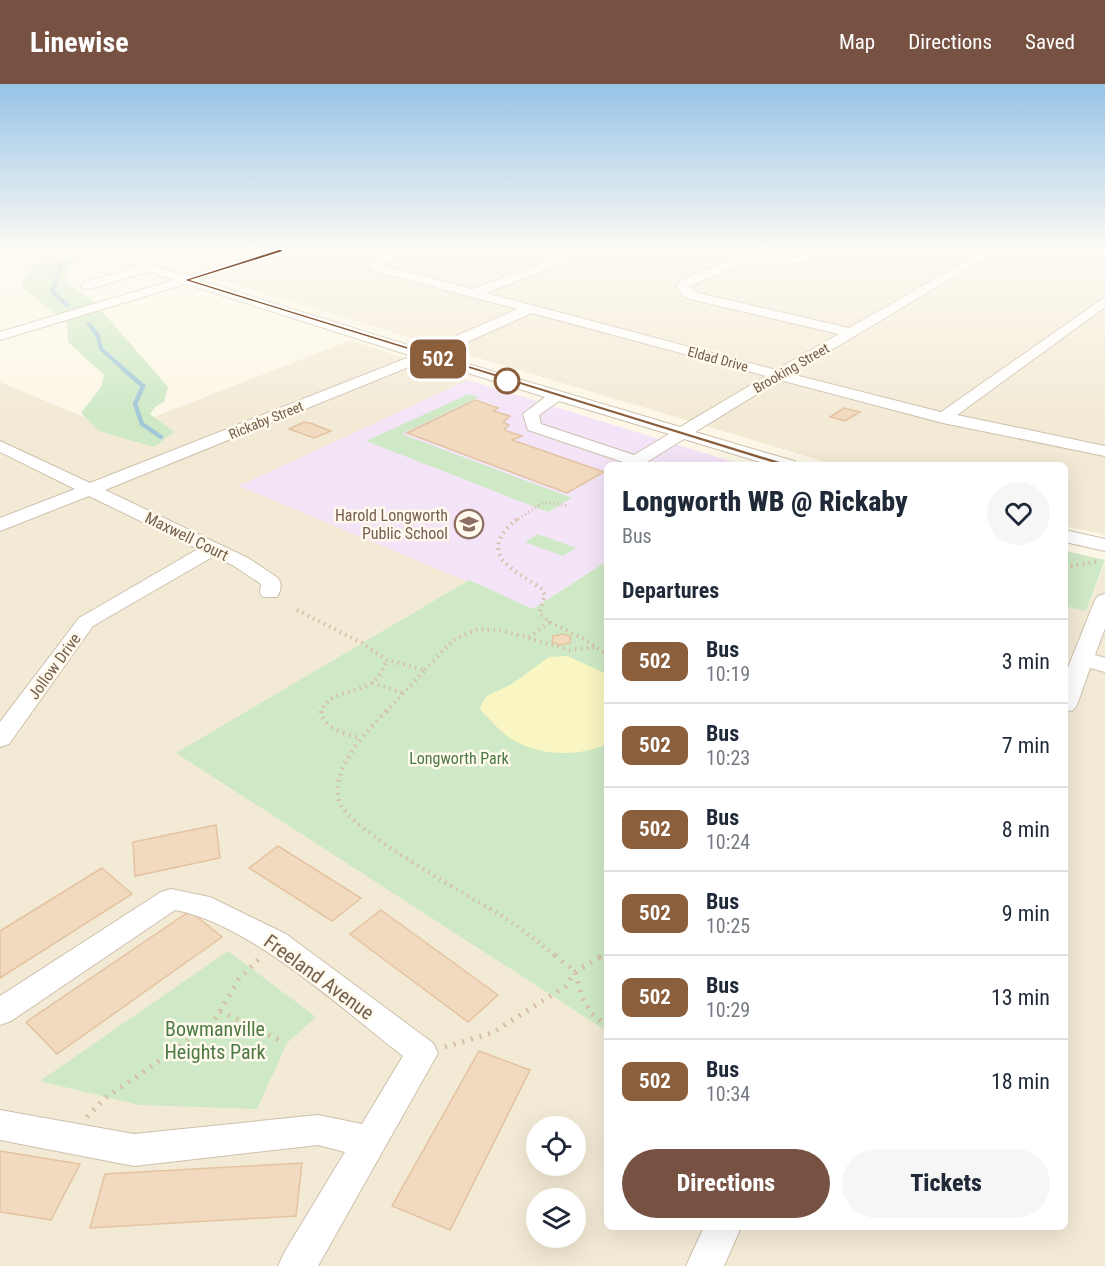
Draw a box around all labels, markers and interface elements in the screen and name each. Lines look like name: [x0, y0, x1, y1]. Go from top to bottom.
text: Linewise: [30, 26, 129, 59]
text: Map: [839, 30, 875, 54]
text: Directions: [908, 30, 992, 54]
text: Saved: [1025, 30, 1075, 54]
line badge: 502: [404, 340, 472, 378]
street label: Brooking Street: [750, 340, 832, 396]
street label: Eldad Drive: [686, 343, 750, 375]
text: 502: [422, 347, 454, 371]
unlabelled marker: [494, 368, 520, 394]
street label: Rickaby Street: [226, 398, 306, 442]
button: heart: [987, 482, 1050, 545]
text: Longworth WB @ Rickaby: [622, 485, 908, 518]
place label: Harold Longworth Public School: [335, 506, 448, 543]
street label: Maxwell Court: [142, 508, 232, 565]
school or university icon: Harold Longworth Public School: [453, 508, 485, 540]
text: Bus: [622, 524, 652, 548]
text: Departures: [622, 578, 719, 603]
street label: Jollow Drive: [24, 630, 85, 703]
text: Bus: [706, 637, 739, 662]
text: 502: [639, 649, 671, 673]
text: 3 min: [1002, 649, 1050, 674]
text: 10:19: [706, 662, 750, 686]
text: Bus: [706, 721, 739, 746]
text: 502: [639, 733, 671, 757]
text: 7 min: [1002, 733, 1050, 758]
text: 10:23: [706, 746, 750, 770]
park label: Longworth Park: [409, 749, 510, 768]
text: Bus: [706, 805, 739, 830]
text: 502: [639, 817, 671, 841]
text: 8 min: [1002, 817, 1050, 842]
text: 10:24: [706, 830, 750, 854]
text: Bus: [706, 889, 739, 914]
text: 502: [639, 901, 671, 925]
text: 9 min: [1002, 901, 1050, 926]
text: 10:25: [706, 914, 750, 938]
street label: Freeland Avenue: [259, 929, 379, 1025]
text: Bus: [706, 973, 739, 998]
text: 502: [639, 985, 671, 1009]
text: 13 min: [991, 985, 1050, 1010]
text: 10:29: [706, 998, 750, 1022]
park label: Bowmanville Heights Park: [164, 1017, 266, 1064]
text: Bus: [706, 1057, 739, 1082]
text: 502: [639, 1069, 671, 1093]
text: 18 min: [991, 1069, 1050, 1094]
text: 10:34: [706, 1082, 750, 1106]
map controls: [526, 1116, 586, 1248]
button: locate: [526, 1116, 586, 1176]
button: Directions: [622, 1149, 830, 1218]
button: Tickets: [842, 1149, 1050, 1218]
button: layers: [526, 1188, 586, 1248]

